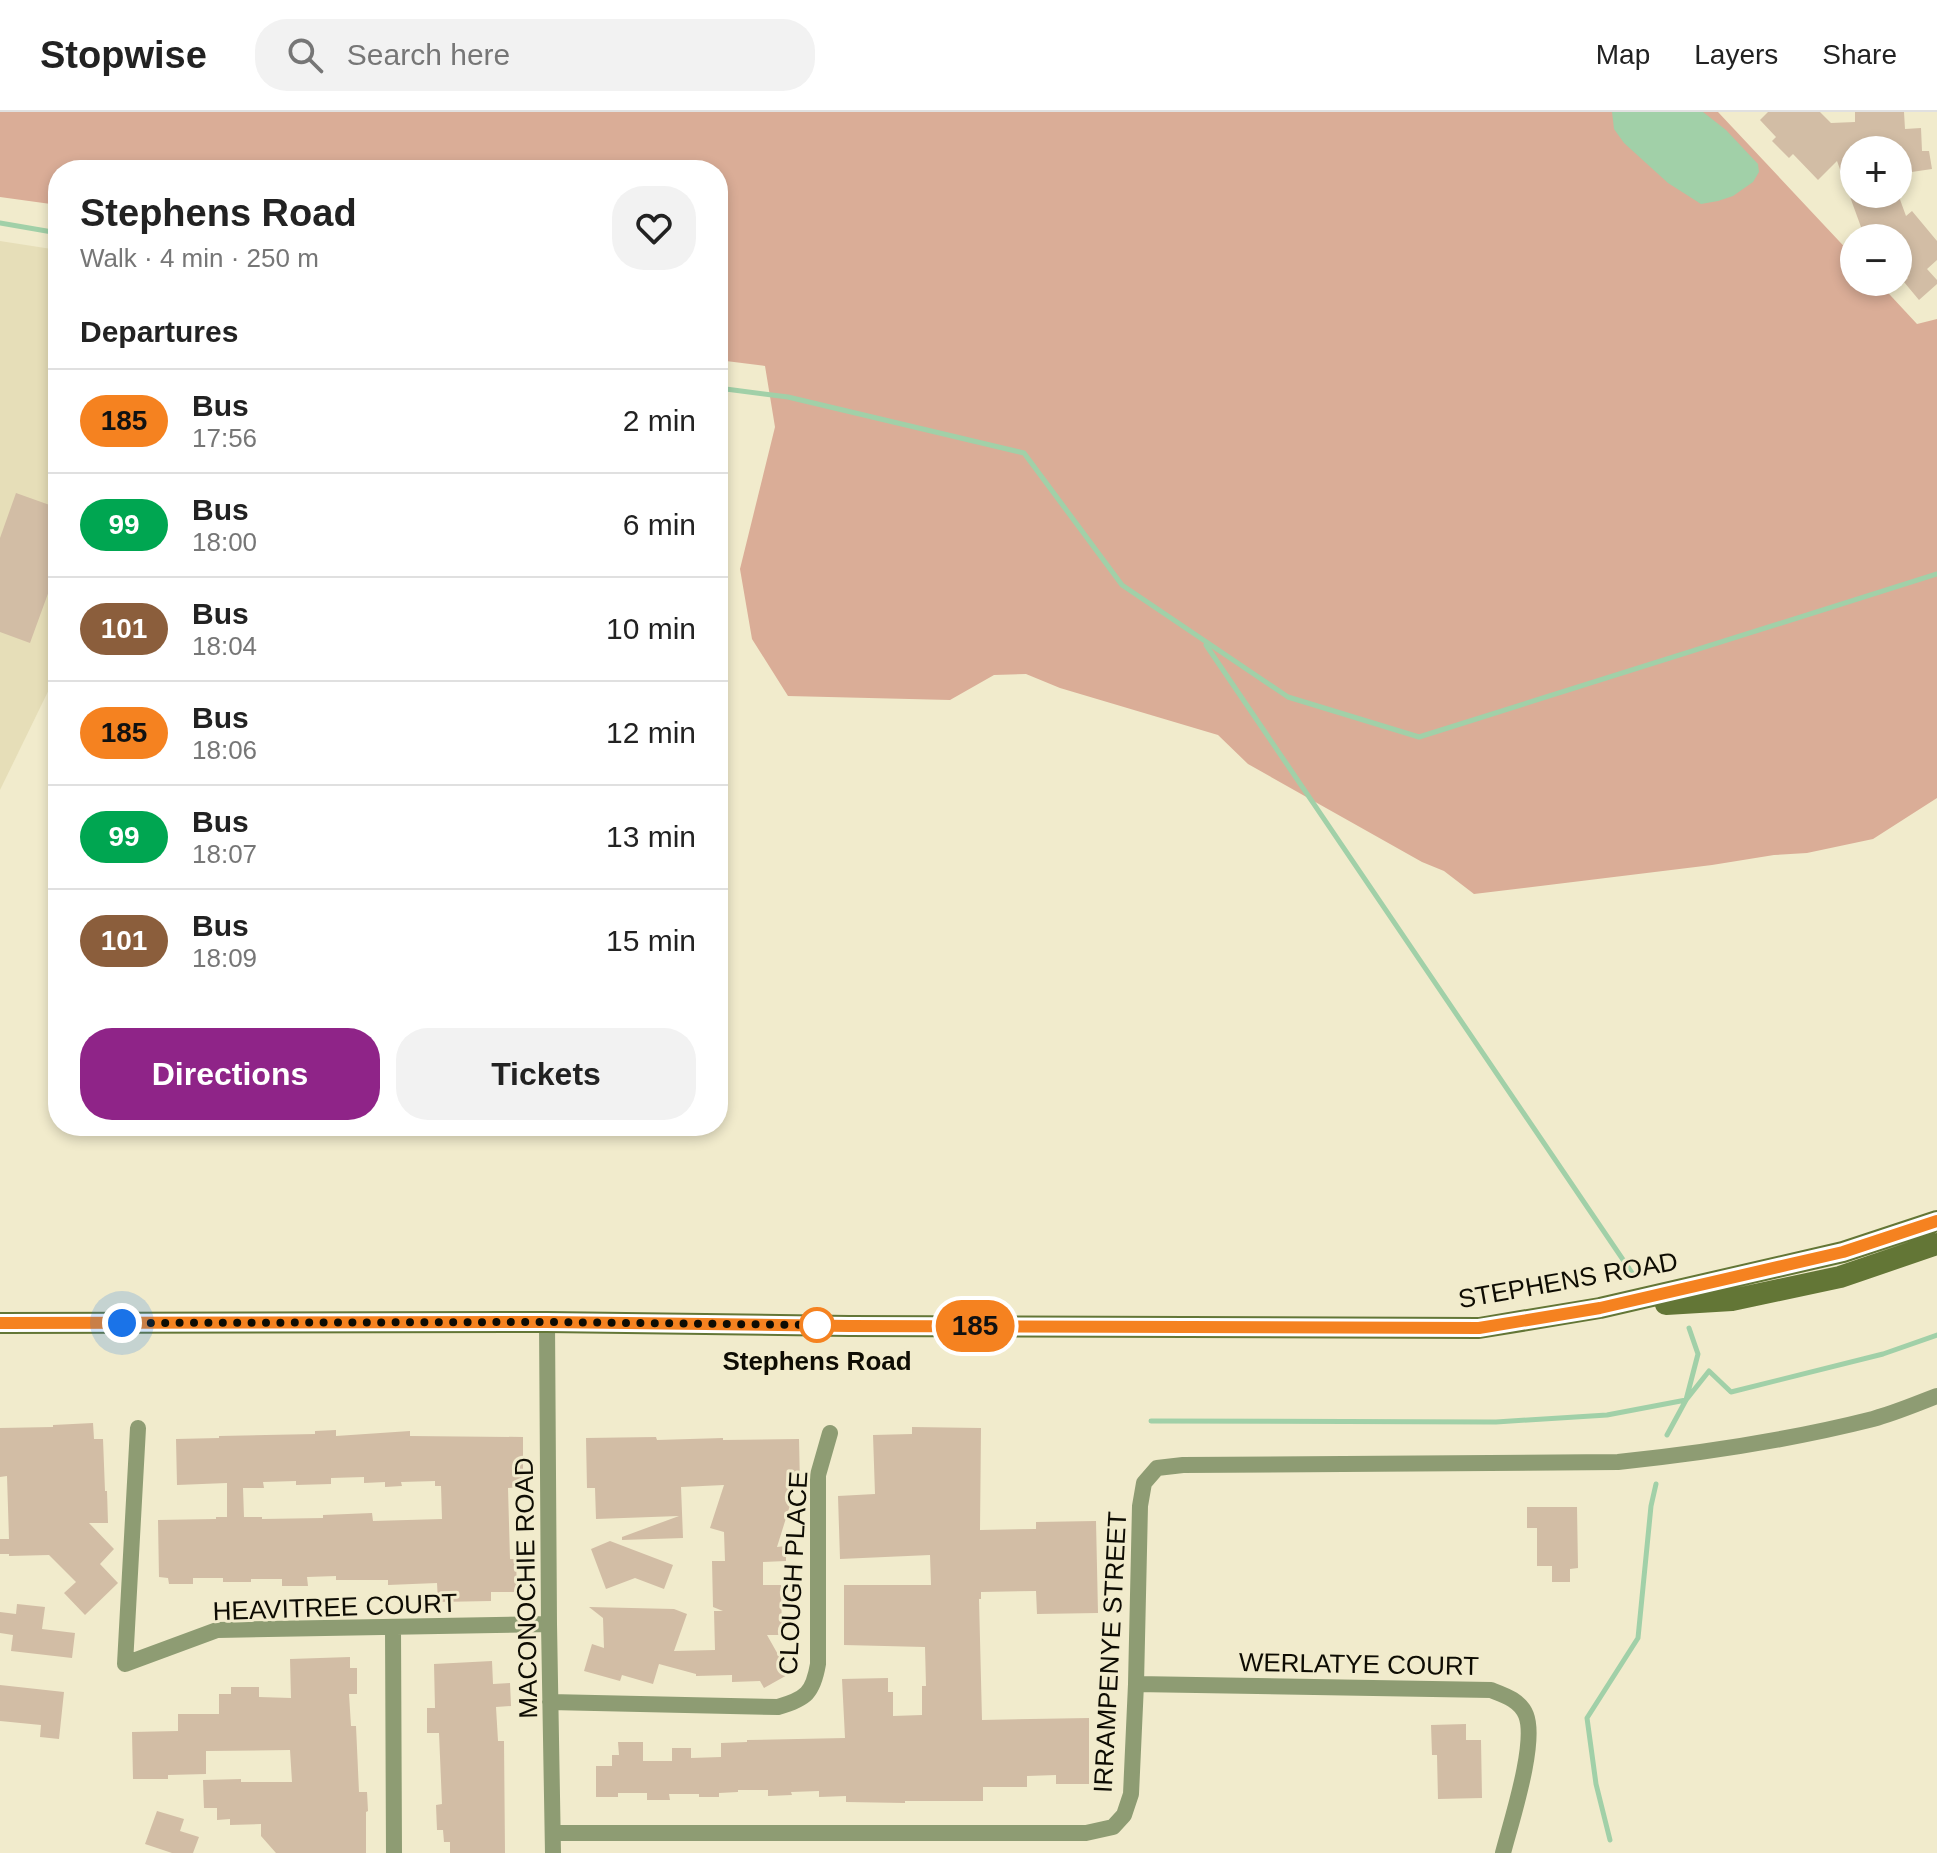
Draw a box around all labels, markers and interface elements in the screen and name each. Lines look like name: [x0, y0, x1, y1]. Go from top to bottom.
search box: [255, 19, 815, 91]
icon: search: [283, 33, 327, 77]
text: Stopwise: [40, 34, 207, 76]
text: Search here: [347, 38, 510, 71]
text: Map: [1596, 39, 1650, 70]
text: Layers: [1694, 39, 1778, 70]
text: Share: [1822, 39, 1897, 70]
map controls: [1840, 136, 1912, 296]
button: +: [1840, 136, 1912, 208]
button: heart: [612, 186, 696, 270]
text: Stephens Road: [80, 192, 357, 234]
button: −: [1840, 224, 1912, 296]
text: Walk · 4 min · 250 m: [80, 243, 319, 273]
text: Departures: [80, 315, 238, 348]
text: Bus: [192, 389, 249, 422]
text: 2 min: [623, 404, 696, 437]
text: 185: [101, 405, 147, 436]
text: 17:56: [192, 423, 257, 453]
text: Bus: [192, 493, 249, 526]
text: 6 min: [623, 508, 696, 541]
text: 99: [108, 509, 140, 540]
text: 18:00: [192, 527, 257, 557]
text: Bus: [192, 597, 249, 630]
text: 10 min: [606, 612, 696, 645]
text: 101: [101, 613, 147, 644]
text: 18:04: [192, 631, 257, 661]
text: Bus: [192, 701, 249, 734]
text: 12 min: [606, 716, 696, 749]
text: 185: [101, 717, 147, 748]
text: 18:06: [192, 735, 257, 765]
text: Bus: [192, 805, 249, 838]
text: 13 min: [606, 820, 696, 853]
text: 99: [108, 821, 140, 852]
text: 18:07: [192, 839, 257, 869]
text: Bus: [192, 909, 249, 942]
text: 15 min: [606, 924, 696, 957]
text: 101: [101, 925, 147, 956]
text: 18:09: [192, 943, 257, 973]
button: Directions: [80, 1028, 380, 1120]
button: Tickets: [396, 1028, 696, 1120]
street label: STEPHENS ROAD: [1456, 1246, 1680, 1314]
line badge: 185: [929, 1300, 1021, 1352]
your location: [102, 1303, 142, 1343]
marker: Stephens Road: [800, 1308, 834, 1342]
text: 185: [952, 1310, 998, 1341]
place label: Stephens Road: [722, 1346, 912, 1376]
street label: MACONOCHIE ROAD: [509, 1457, 543, 1719]
street label: CLOUGH PLACE: [773, 1470, 813, 1676]
street label: IRRAMPENYE STREET: [1088, 1510, 1132, 1793]
street label: HEAVITREE COURT: [212, 1588, 458, 1626]
street label: WERLATYE COURT: [1239, 1647, 1479, 1681]

